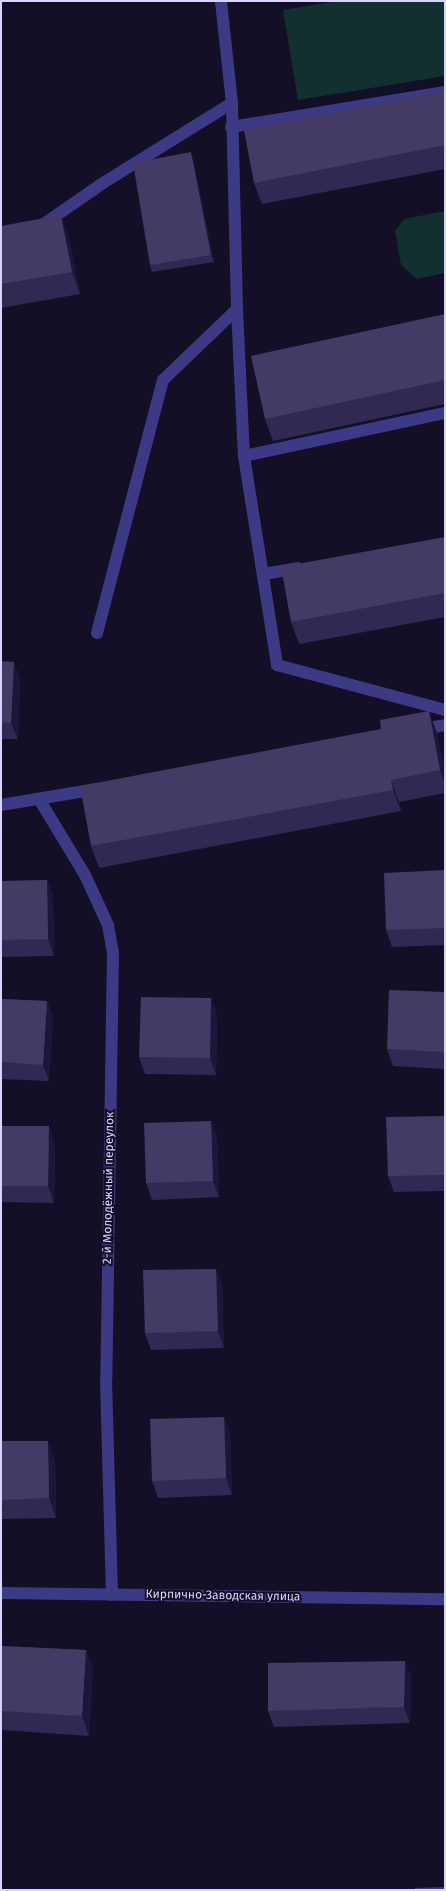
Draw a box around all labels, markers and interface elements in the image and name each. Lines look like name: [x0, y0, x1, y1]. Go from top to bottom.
street label: 2-й Молодёжный переулок: [100, 1112, 118, 1264]
street label: Кирпично-Заводская улица: [145, 1587, 301, 1605]

